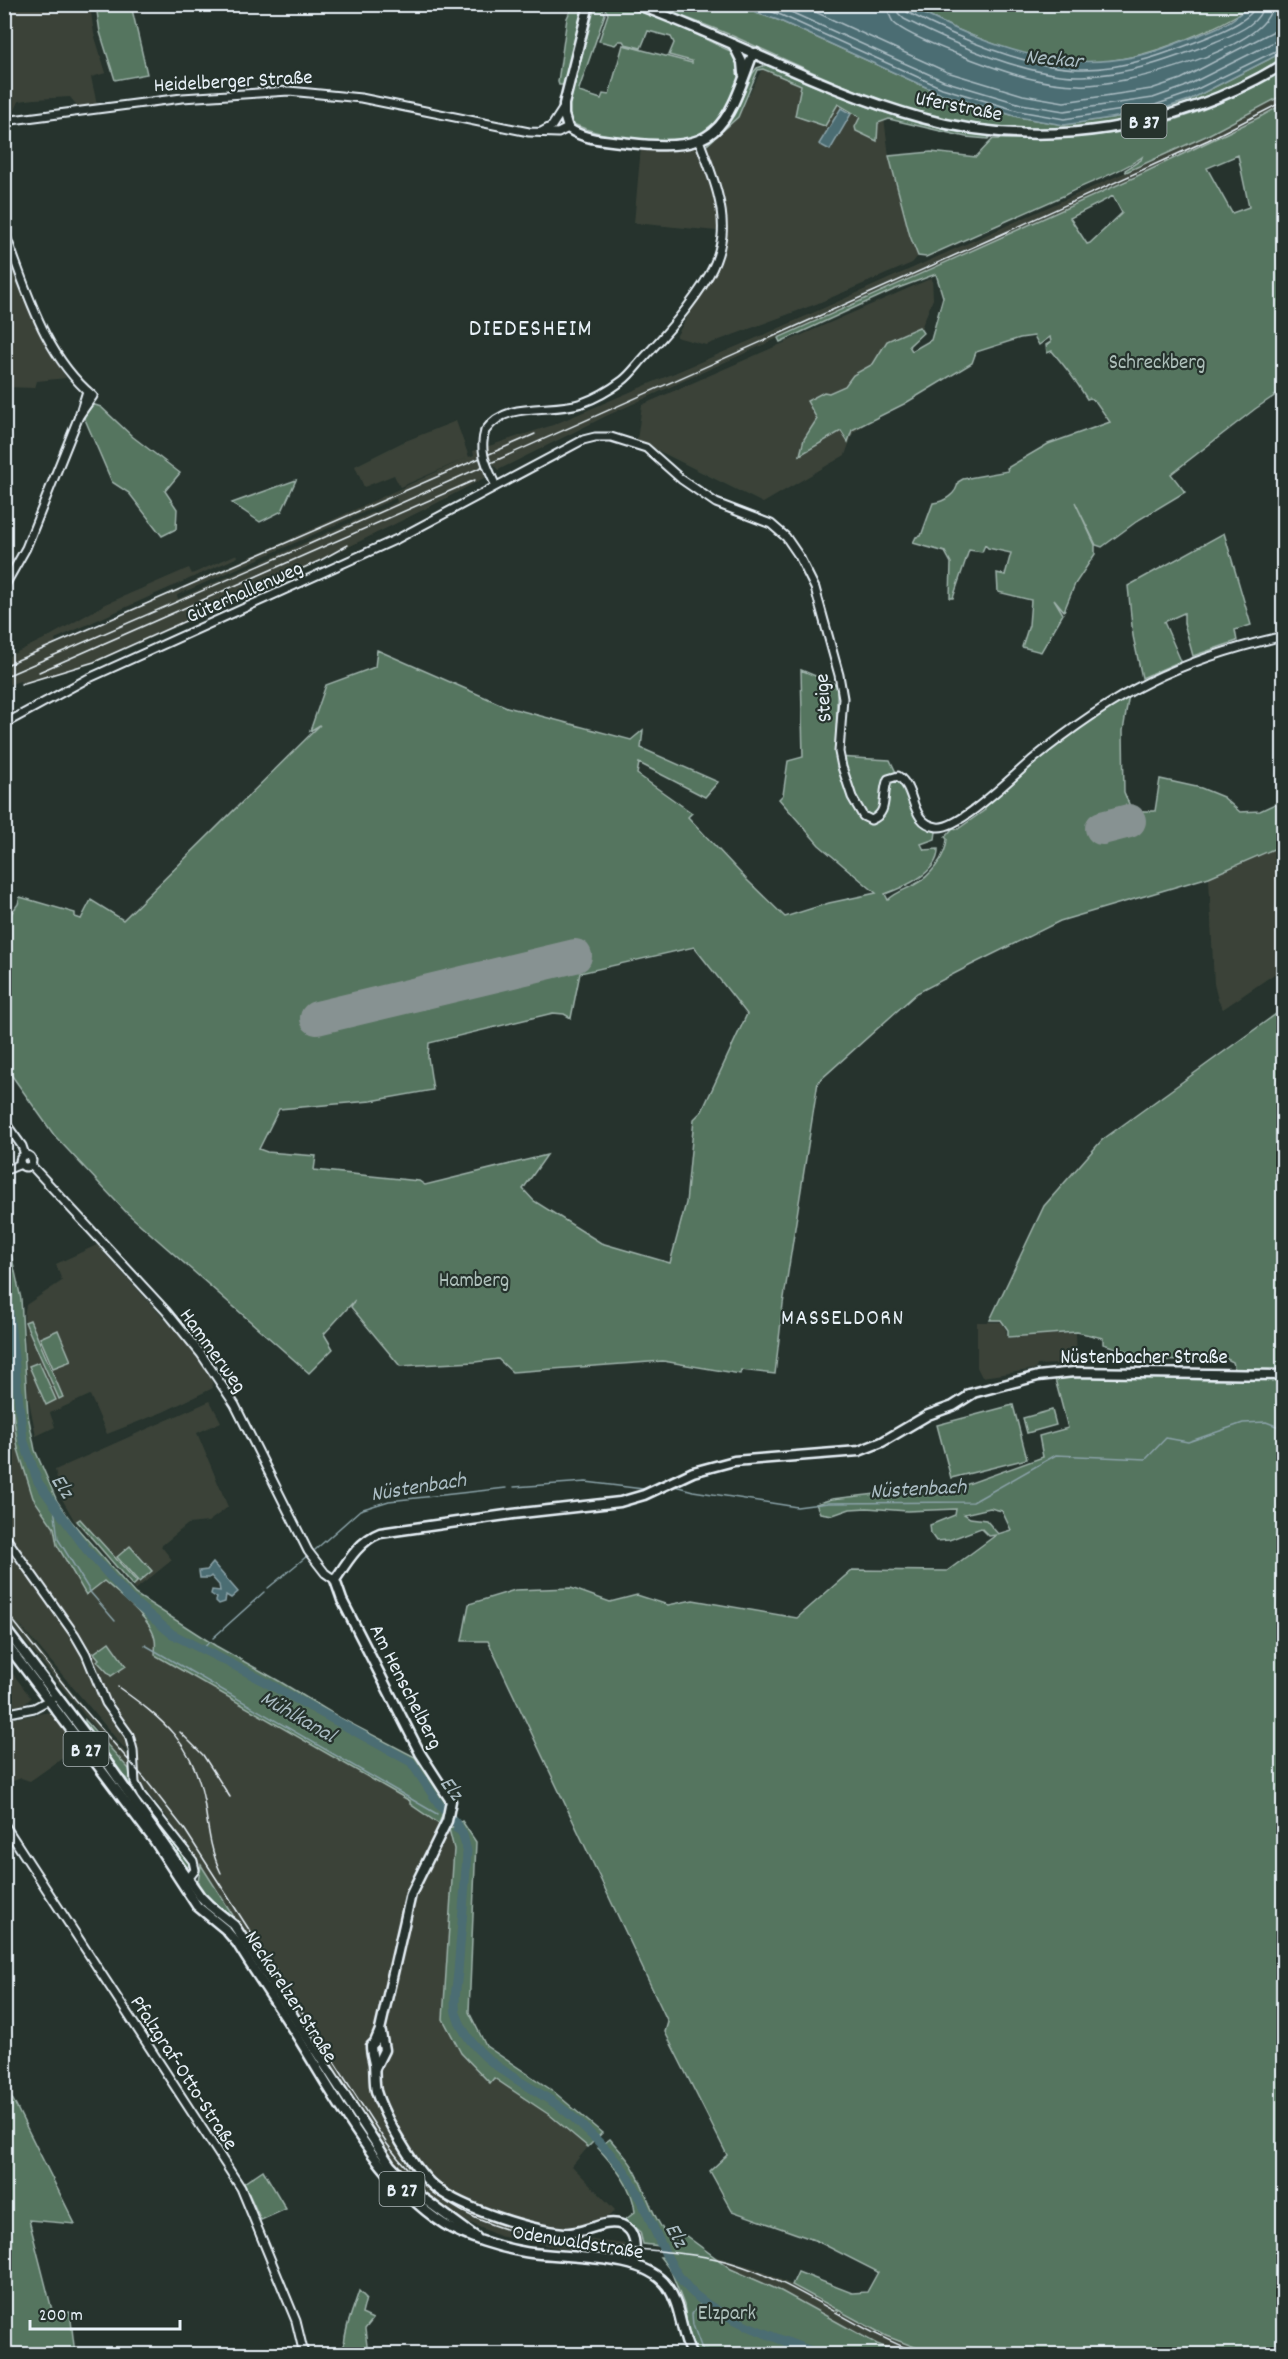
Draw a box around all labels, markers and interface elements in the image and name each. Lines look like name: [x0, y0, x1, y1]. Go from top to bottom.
water label: Neckar: [1024, 43, 1086, 79]
street label: Heidelberger Straße: [153, 64, 313, 102]
street label: Uferstraße: [912, 85, 1004, 131]
road number: B 37: [1122, 104, 1166, 138]
district label: DIEDESHEIM: [469, 313, 593, 347]
park label: Schreckberg: [1109, 349, 1205, 379]
street label: Güterhallenweg: [182, 555, 308, 633]
street label: Steige: [808, 673, 842, 723]
park label: Hamberg: [439, 1267, 509, 1297]
street label: Hammerweg: [171, 1303, 253, 1400]
district label: MASSELDORN: [781, 1304, 905, 1335]
street label: Nüstenbacher Straße: [1060, 1344, 1228, 1374]
water label: Nüstenbach: [369, 1465, 469, 1511]
water label: Elz: [42, 1469, 81, 1507]
water label: Nüstenbach: [869, 1472, 968, 1508]
street label: Am Henschelberg: [360, 1620, 449, 1755]
water label: Mühlkanal: [254, 1684, 342, 1753]
road number: B 27: [64, 1732, 109, 1766]
water label: Elz: [431, 1770, 471, 1809]
street label: Neckarelzer Straße: [235, 1926, 344, 2070]
street label: Pfalzgraf-Otto-Straße: [121, 1990, 244, 2157]
road number: B 27: [380, 2172, 424, 2206]
water label: Elz: [656, 2218, 695, 2255]
street label: Odenwaldstraße: [510, 2219, 645, 2269]
scale bar: [30, 2293, 180, 2331]
park label: Elzpark: [698, 2300, 756, 2330]
text: 200 m: [39, 2304, 83, 2329]

